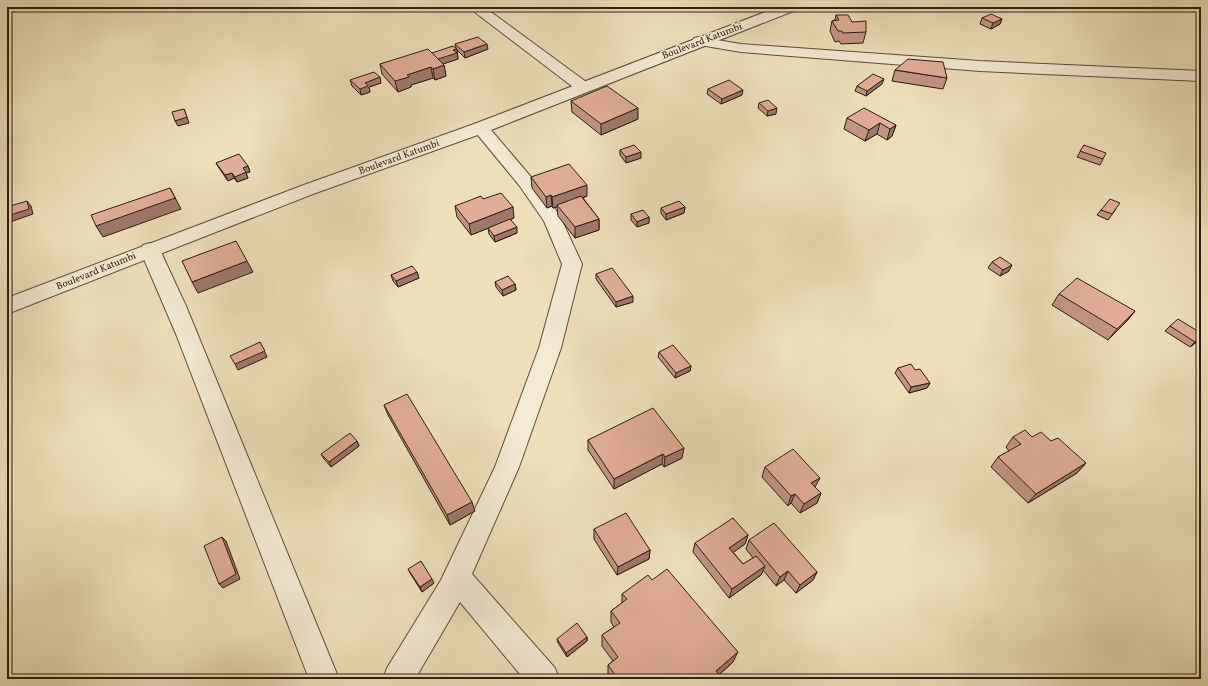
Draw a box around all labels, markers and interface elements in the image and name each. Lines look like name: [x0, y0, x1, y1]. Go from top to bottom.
street label: Boulevard Katumbi: [660, 19, 744, 63]
street label: Boulevard Katumbi: [357, 136, 441, 178]
street label: Boulevard Katumbi: [54, 249, 138, 293]

